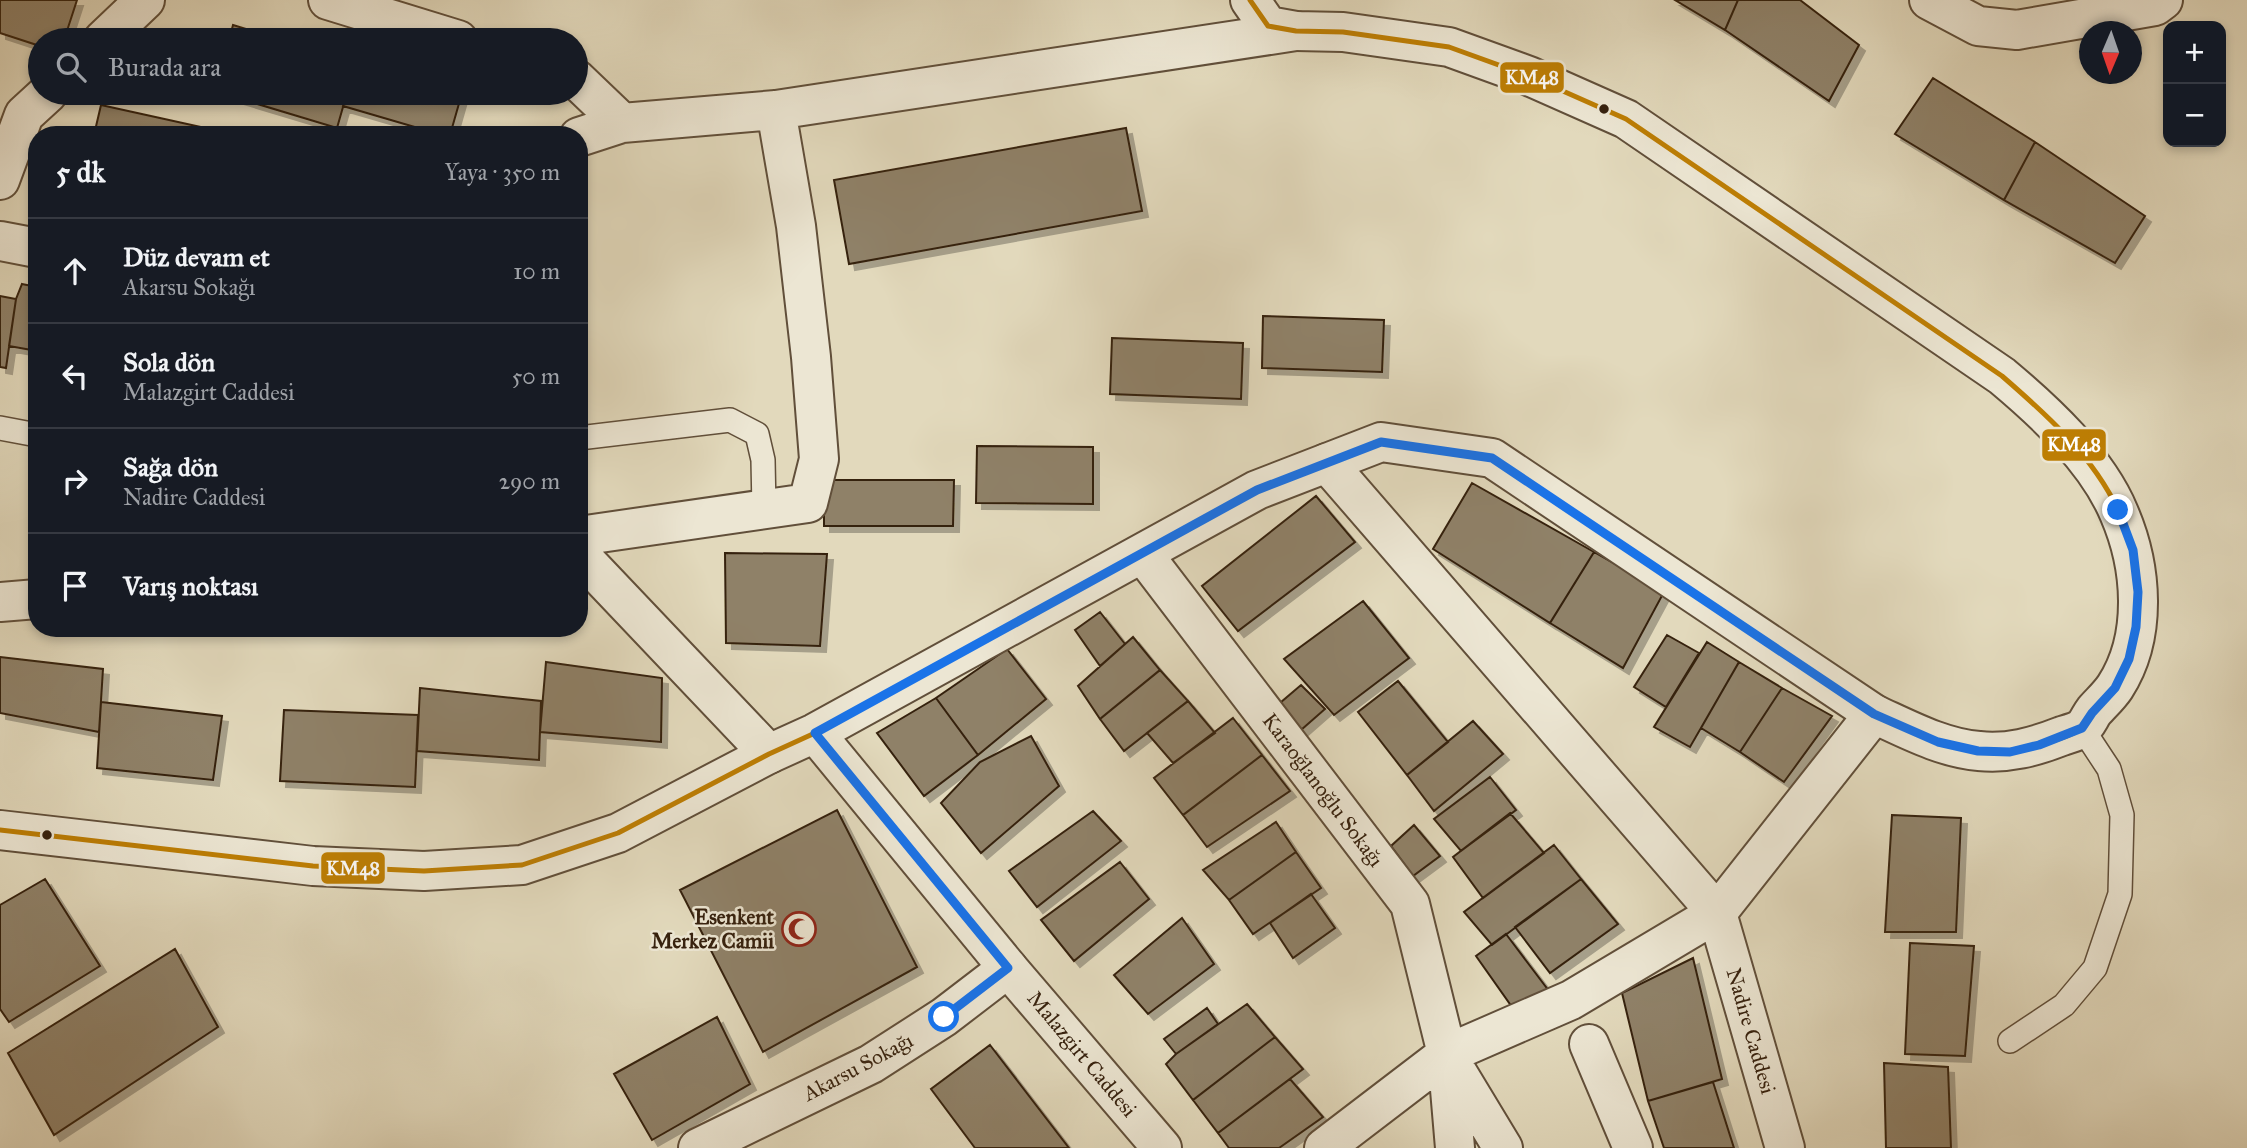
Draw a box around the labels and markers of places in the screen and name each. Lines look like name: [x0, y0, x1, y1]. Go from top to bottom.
unlabelled marker: [1597, 102, 1611, 116]
unlabelled marker: [40, 828, 54, 842]
place label: Esenkent Merkez Camii: [651, 904, 775, 954]
mosque icon: Esenkent Merkez Camii: [780, 910, 818, 948]

